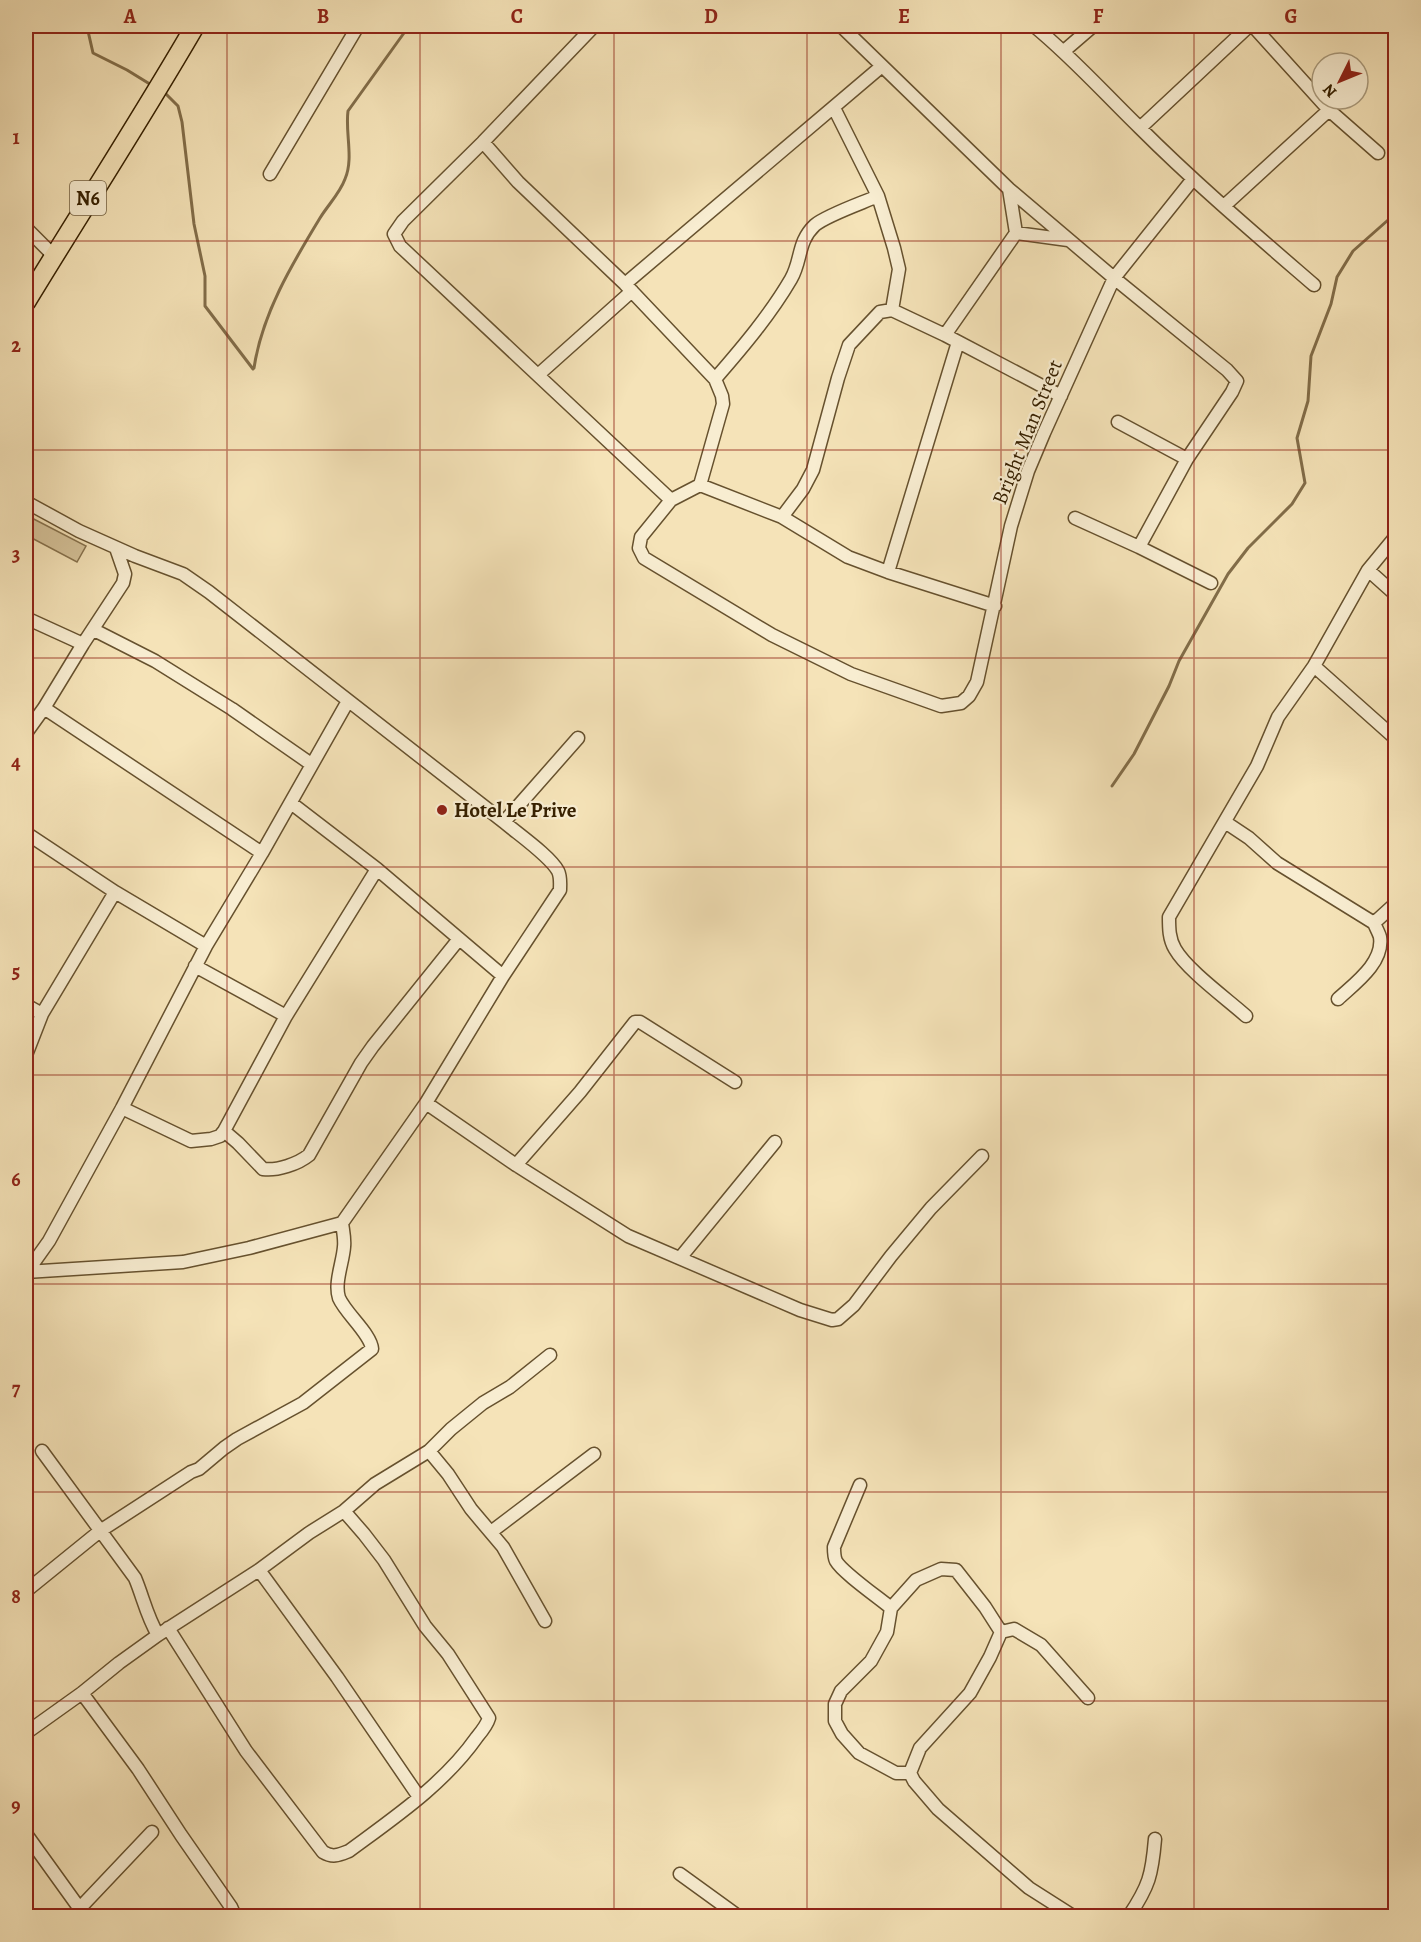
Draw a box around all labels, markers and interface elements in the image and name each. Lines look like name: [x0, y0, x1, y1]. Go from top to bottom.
text: A: [123, 3, 137, 30]
text: B: [317, 3, 329, 30]
text: C: [511, 3, 523, 30]
text: D: [704, 3, 718, 30]
text: E: [898, 3, 910, 30]
text: F: [1093, 3, 1104, 30]
text: G: [1284, 3, 1298, 30]
north arrow: [1310, 51, 1370, 111]
text: N: [1318, 79, 1342, 102]
text: 1: [12, 124, 20, 151]
road number: N6: [70, 181, 106, 215]
text: 2: [11, 332, 21, 359]
street label: Bright Man Street: [985, 355, 1069, 509]
text: 3: [12, 541, 20, 568]
text: 4: [11, 749, 21, 776]
place label: Hotel Le Prive: [454, 796, 577, 824]
marker: Hotel Le Prive: [435, 803, 449, 817]
text: 5: [12, 958, 20, 985]
text: 6: [11, 1166, 21, 1193]
text: 7: [12, 1375, 21, 1402]
text: 8: [11, 1583, 21, 1610]
text: 9: [11, 1792, 21, 1819]

